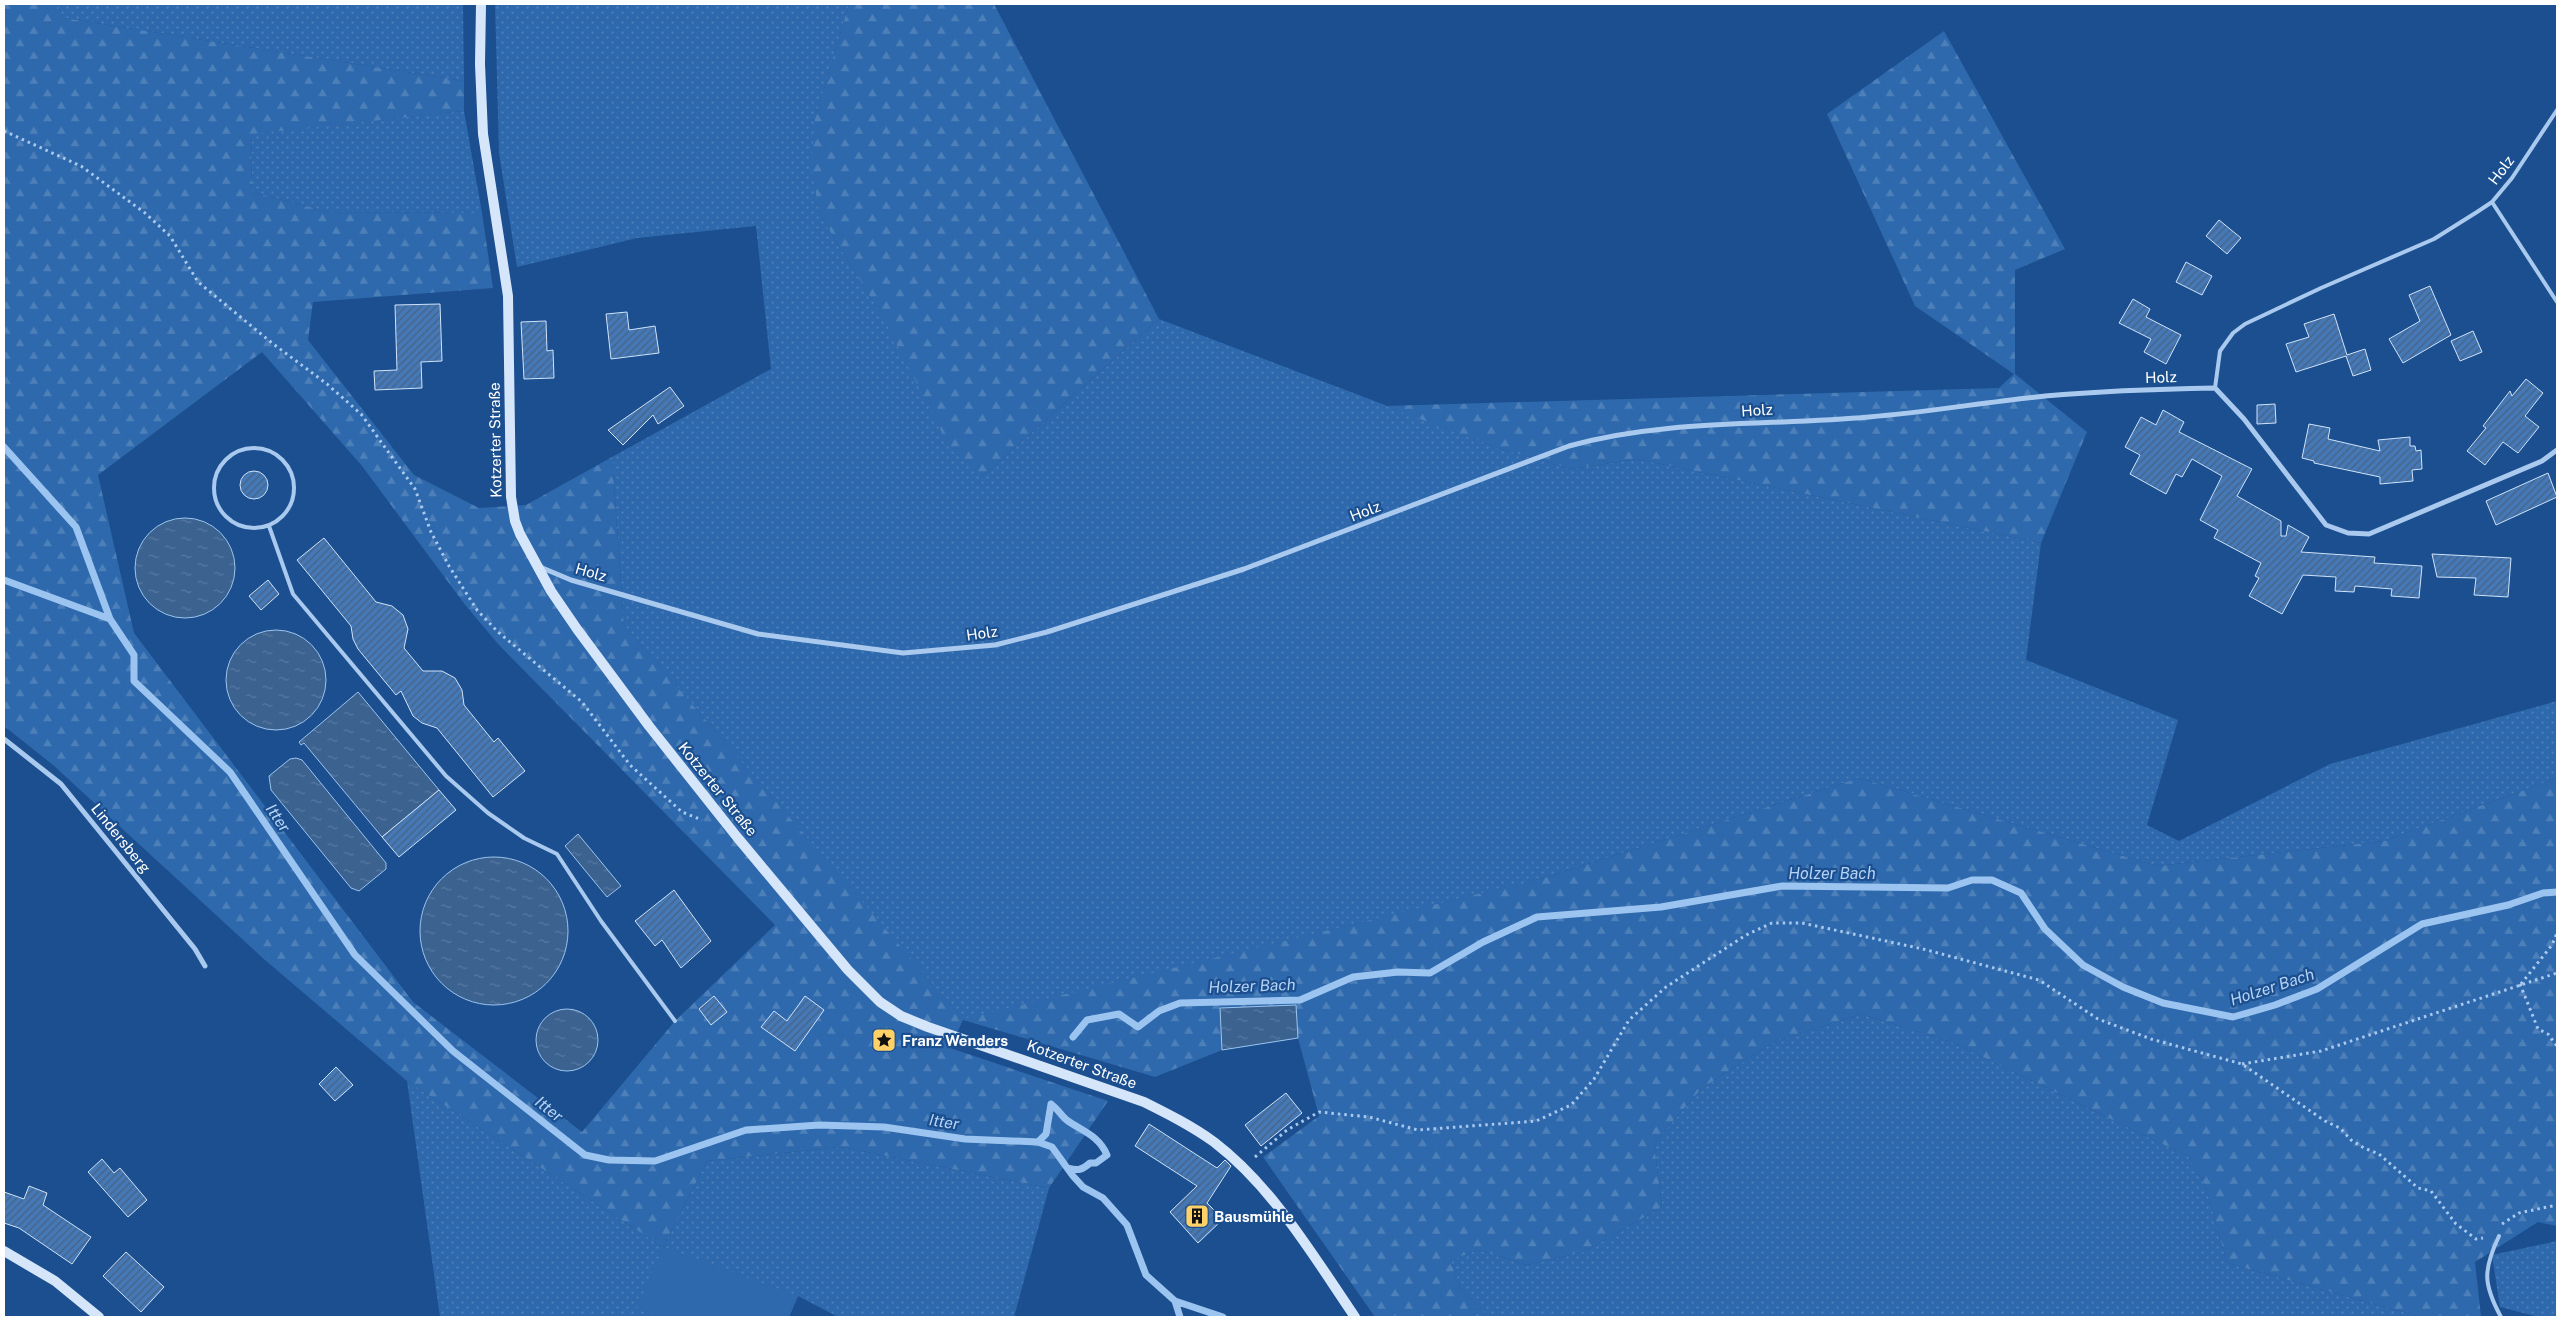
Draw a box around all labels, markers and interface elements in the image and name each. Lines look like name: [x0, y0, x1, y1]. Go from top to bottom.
street label: Holz: [2485, 152, 2517, 188]
street label: Holz: [2145, 368, 2177, 386]
street label: Kotzerter Straße: [485, 382, 505, 498]
street label: Holz: [1741, 400, 1773, 420]
street label: Holz: [1347, 497, 1383, 525]
street label: Holz: [573, 559, 609, 585]
street label: Holz: [965, 622, 999, 644]
street label: Kotzerter Straße: [675, 739, 761, 839]
street label: Lindersberg: [88, 800, 154, 876]
water label: Itter: [262, 800, 295, 837]
water label: Holzer Bach: [1788, 864, 1876, 883]
water label: Holzer Bach: [2228, 964, 2316, 1010]
water label: Holzer Bach: [1208, 975, 1296, 997]
place icon: Franz Wenders: [871, 1027, 897, 1053]
place label: Franz Wenders: [902, 1032, 1008, 1049]
street label: Kotzerter Straße: [1025, 1036, 1139, 1092]
water label: Itter: [531, 1092, 568, 1126]
water label: Itter: [928, 1110, 961, 1134]
building icon: Bausmühle: [1184, 1203, 1210, 1229]
place label: Bausmühle: [1214, 1208, 1294, 1225]

